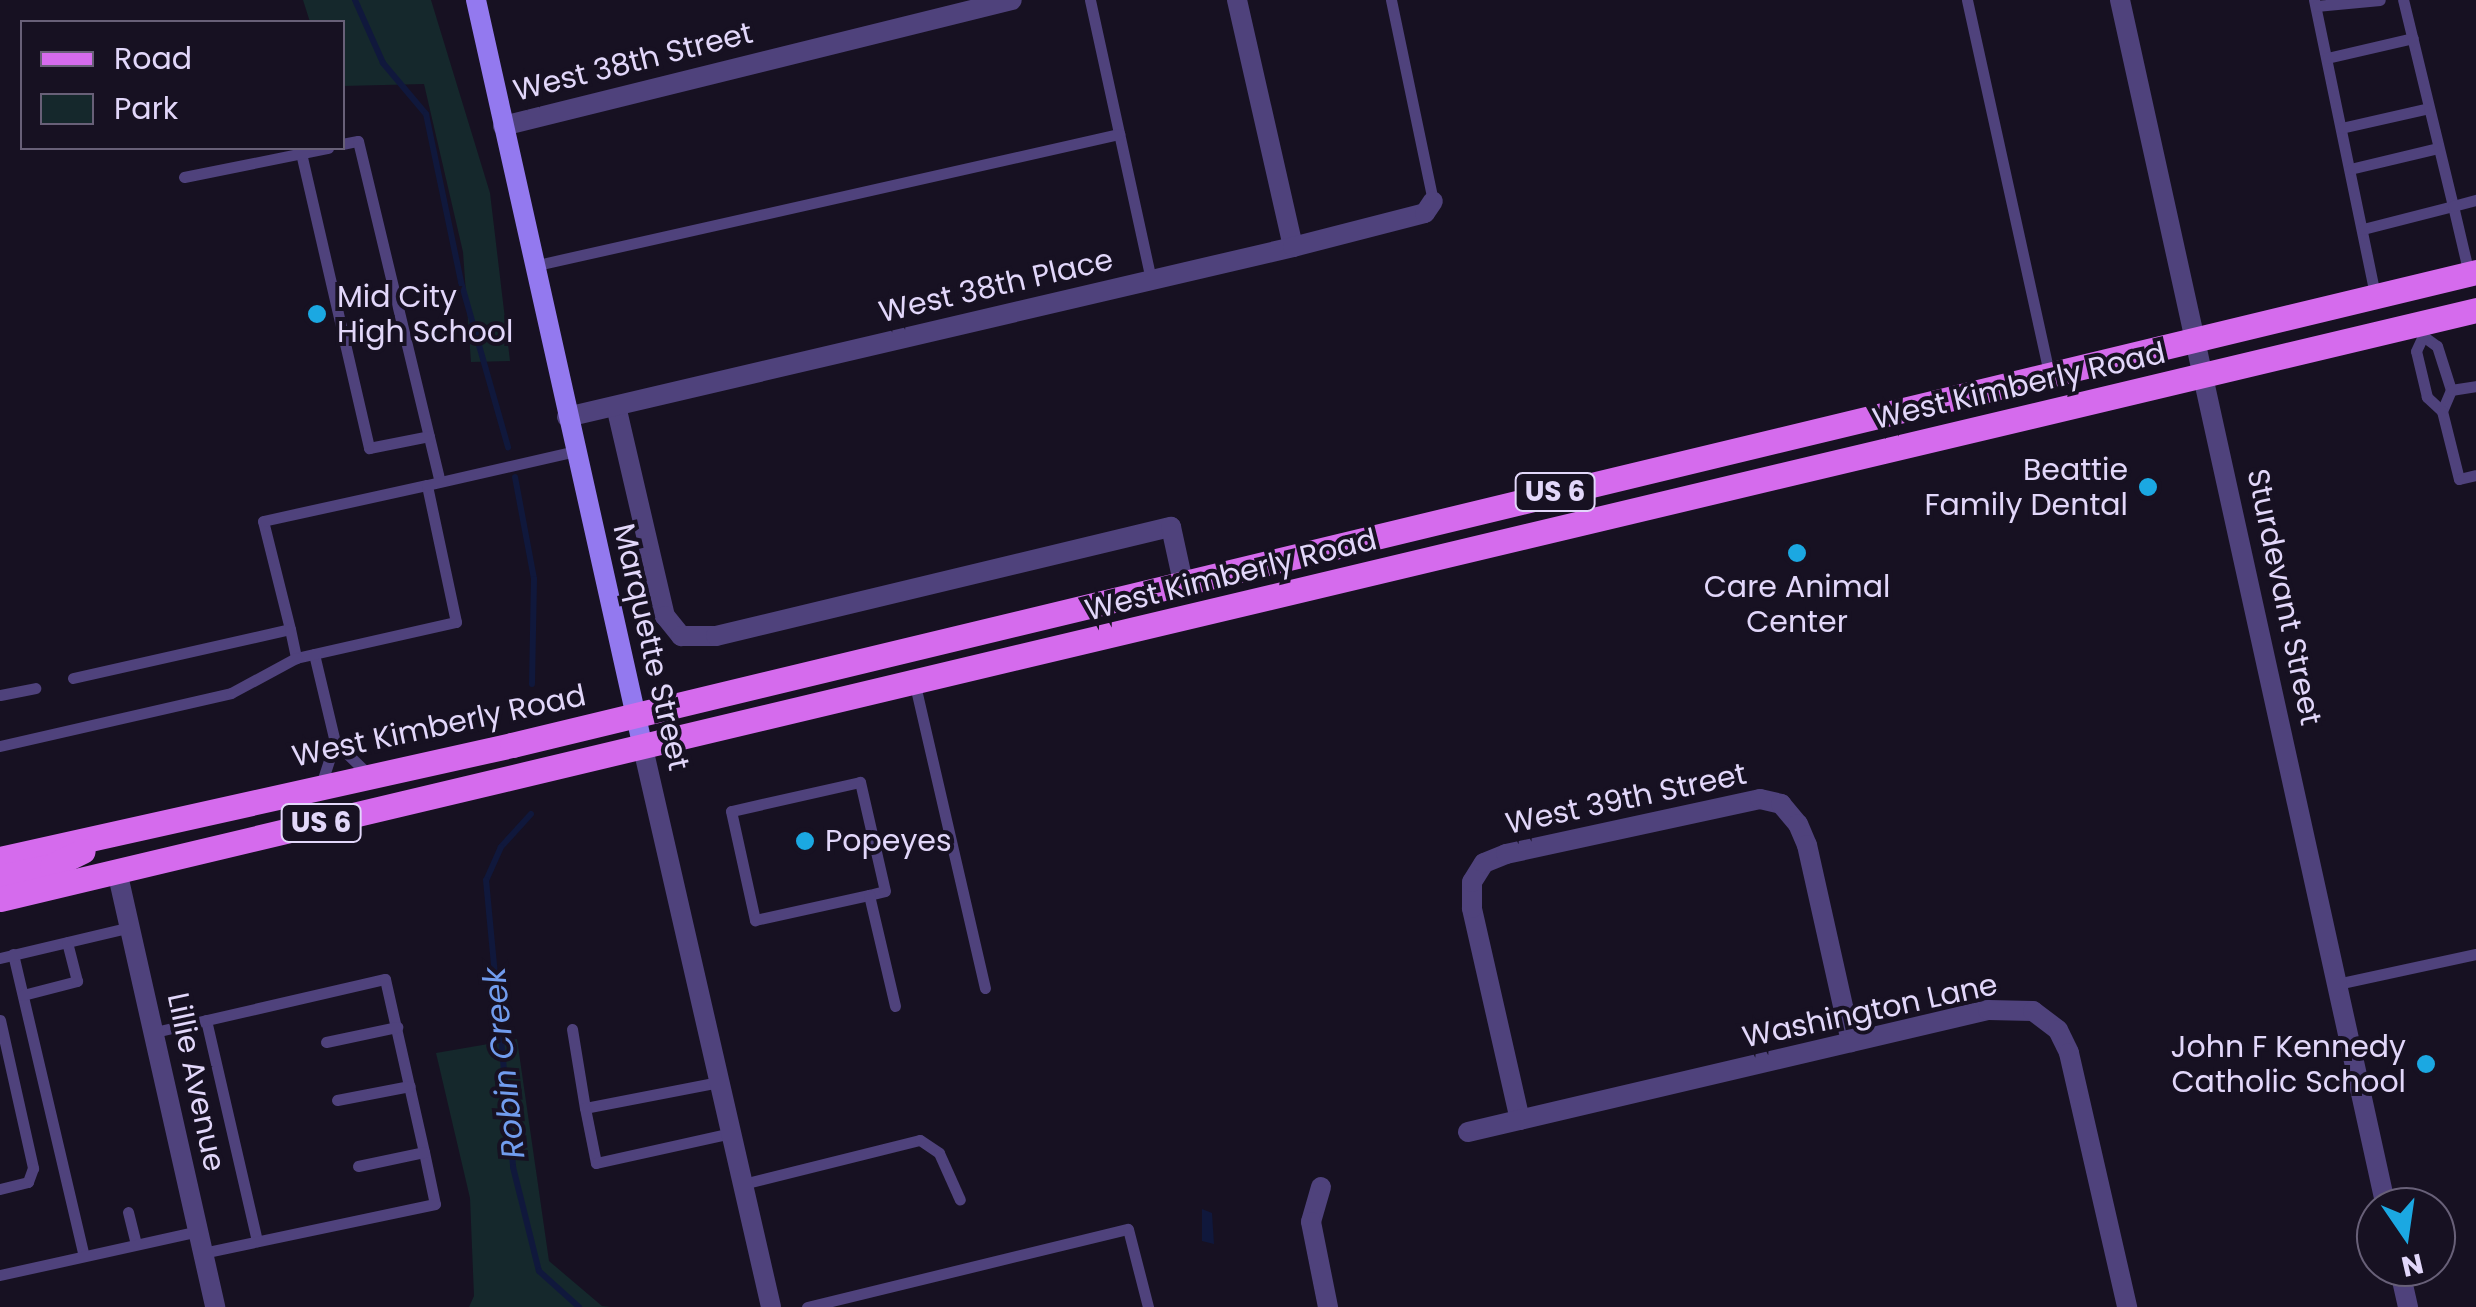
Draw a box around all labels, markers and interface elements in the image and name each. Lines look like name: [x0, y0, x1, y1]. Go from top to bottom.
street label: West 38th Street: [510, 15, 756, 109]
legend: [20, 20, 345, 150]
text: Road: [114, 37, 192, 80]
text: Park: [114, 87, 178, 130]
street label: West 38th Place: [875, 242, 1117, 330]
place label: Mid City High School: [337, 279, 513, 350]
marker: Mid City High School: [306, 303, 328, 325]
street label: West Kimberly Road: [1869, 335, 2169, 437]
place label: Beattie Family Dental: [1924, 452, 2128, 522]
street label: Sturdevant Street: [2239, 466, 2329, 728]
road number: US 6: [1512, 469, 1598, 515]
marker: Beattie Family Dental: [2137, 476, 2159, 498]
street label: Marquette Street: [605, 520, 697, 774]
street label: West Kimberly Road: [1082, 521, 1380, 629]
marker: Care Animal Center: [1786, 542, 1808, 564]
place label: Care Animal Center: [1704, 569, 1890, 640]
street label: West Kimberly Road: [289, 677, 589, 775]
street label: West 39th Street: [1502, 756, 1750, 842]
road number: US 6: [278, 800, 364, 846]
place label: Popeyes: [825, 823, 952, 859]
marker: Popeyes: [794, 830, 816, 852]
water label: Robin Creek: [475, 965, 533, 1161]
street label: Washington Lane: [1739, 966, 2001, 1056]
street label: Lillie Avenue: [160, 989, 232, 1175]
place label: John F Kennedy Catholic School: [2171, 1029, 2406, 1100]
marker: John F Kennedy Catholic School: [2415, 1053, 2437, 1075]
north arrow: [2356, 1187, 2456, 1287]
text: N: [2398, 1243, 2427, 1286]

